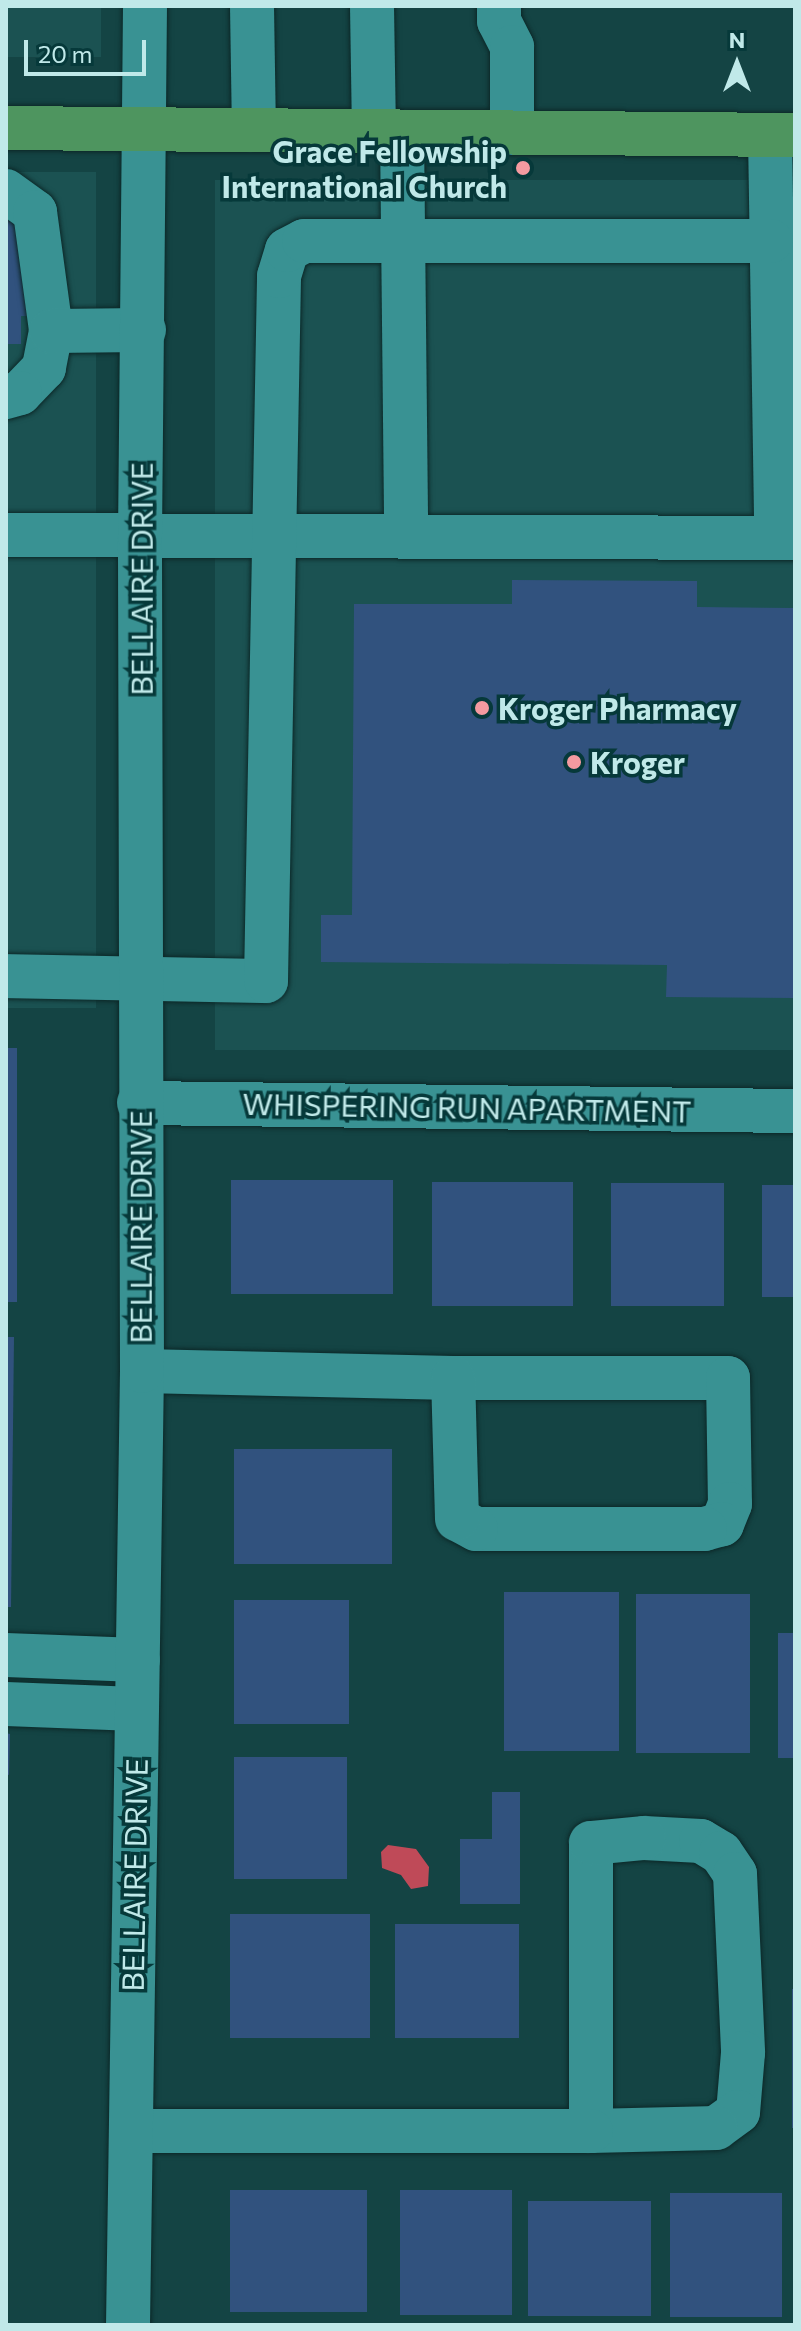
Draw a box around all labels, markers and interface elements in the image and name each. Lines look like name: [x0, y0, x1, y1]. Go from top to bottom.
scale bar: [28, 24, 150, 74]
north arrow: [697, 24, 777, 104]
text: N: [729, 26, 745, 53]
text: 20 m: [38, 39, 92, 68]
place label: Grace Fellowship International Church: [221, 133, 507, 204]
marker: Grace Fellowship International Church: [514, 159, 532, 177]
street label: BELLAIRE DRIVE: [123, 462, 159, 696]
place label: Kroger Pharmacy: [498, 690, 737, 726]
marker: Kroger Pharmacy: [473, 699, 491, 717]
place label: Kroger: [590, 744, 685, 780]
marker: Kroger: [565, 753, 583, 771]
street label: WHISPERING RUN APARTMENT: [242, 1085, 692, 1129]
street label: BELLAIRE DRIVE: [122, 1110, 158, 1344]
street label: BELLAIRE DRIVE: [114, 1758, 154, 1992]

